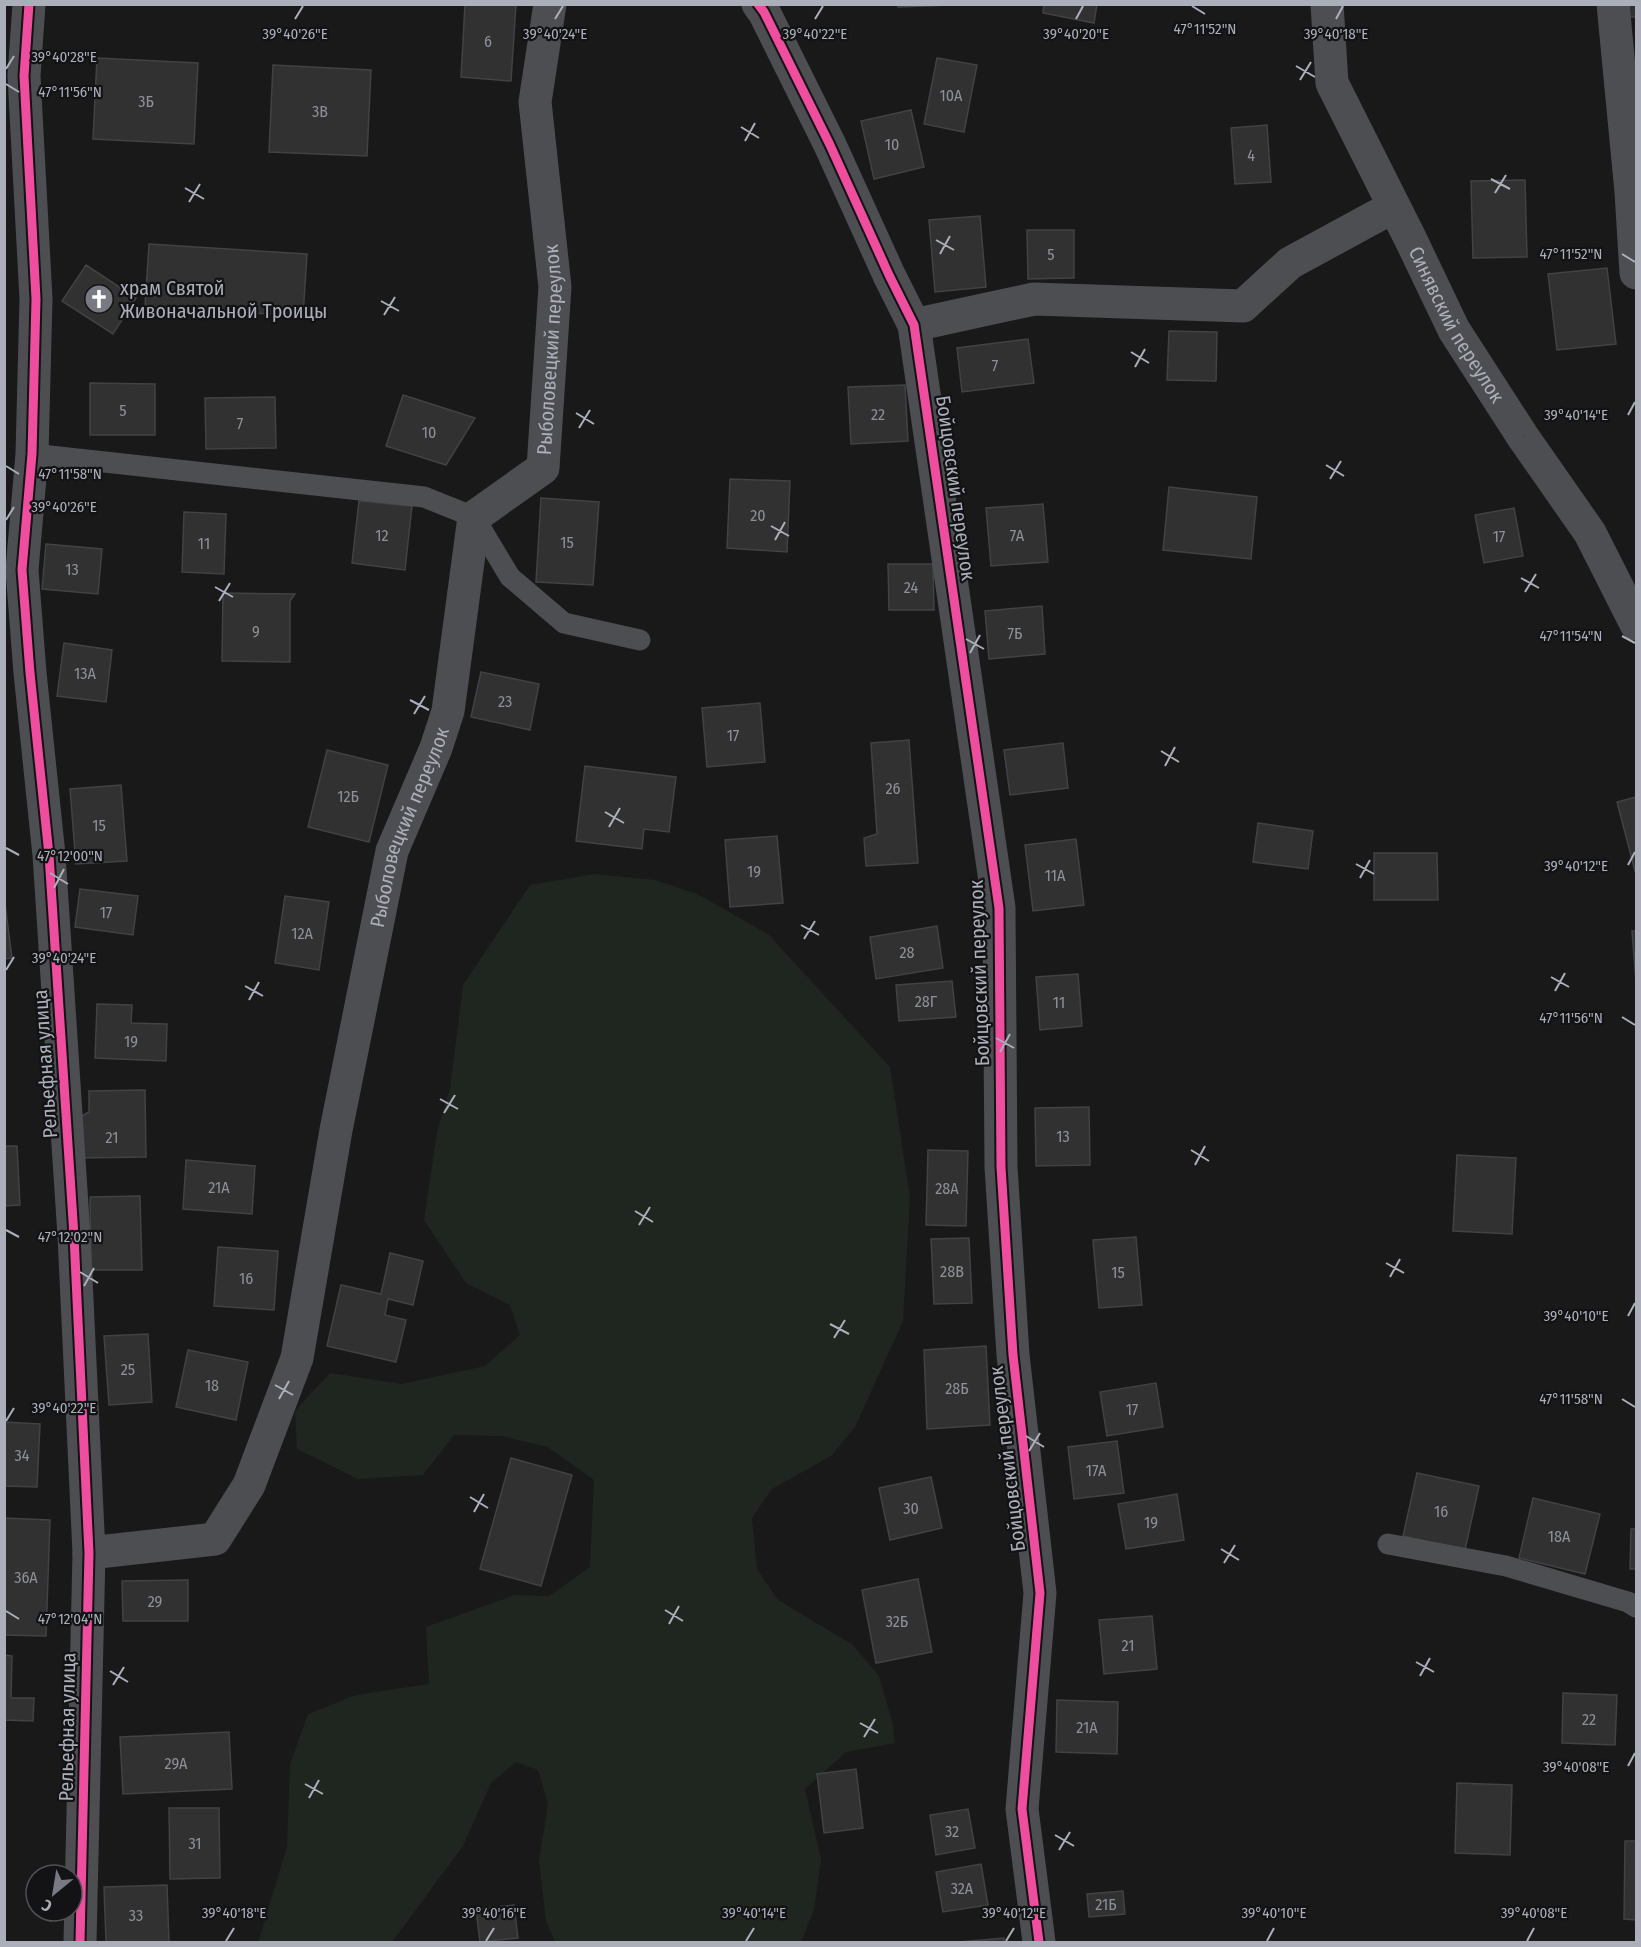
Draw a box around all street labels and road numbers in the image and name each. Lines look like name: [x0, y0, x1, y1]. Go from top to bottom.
street label: Синявский переулок: [1404, 242, 1510, 408]
street label: Рыболовецкий переулок: [532, 243, 567, 456]
street label: Бойцовский переулок: [931, 394, 981, 583]
street label: Рыболовецкий переулок: [365, 724, 454, 929]
street label: Бойцовский переулок: [964, 879, 994, 1067]
street label: Рельефная улица: [28, 989, 62, 1139]
street label: Бойцовский переулок: [984, 1364, 1030, 1553]
street label: Рельефная улица: [54, 1652, 80, 1802]

